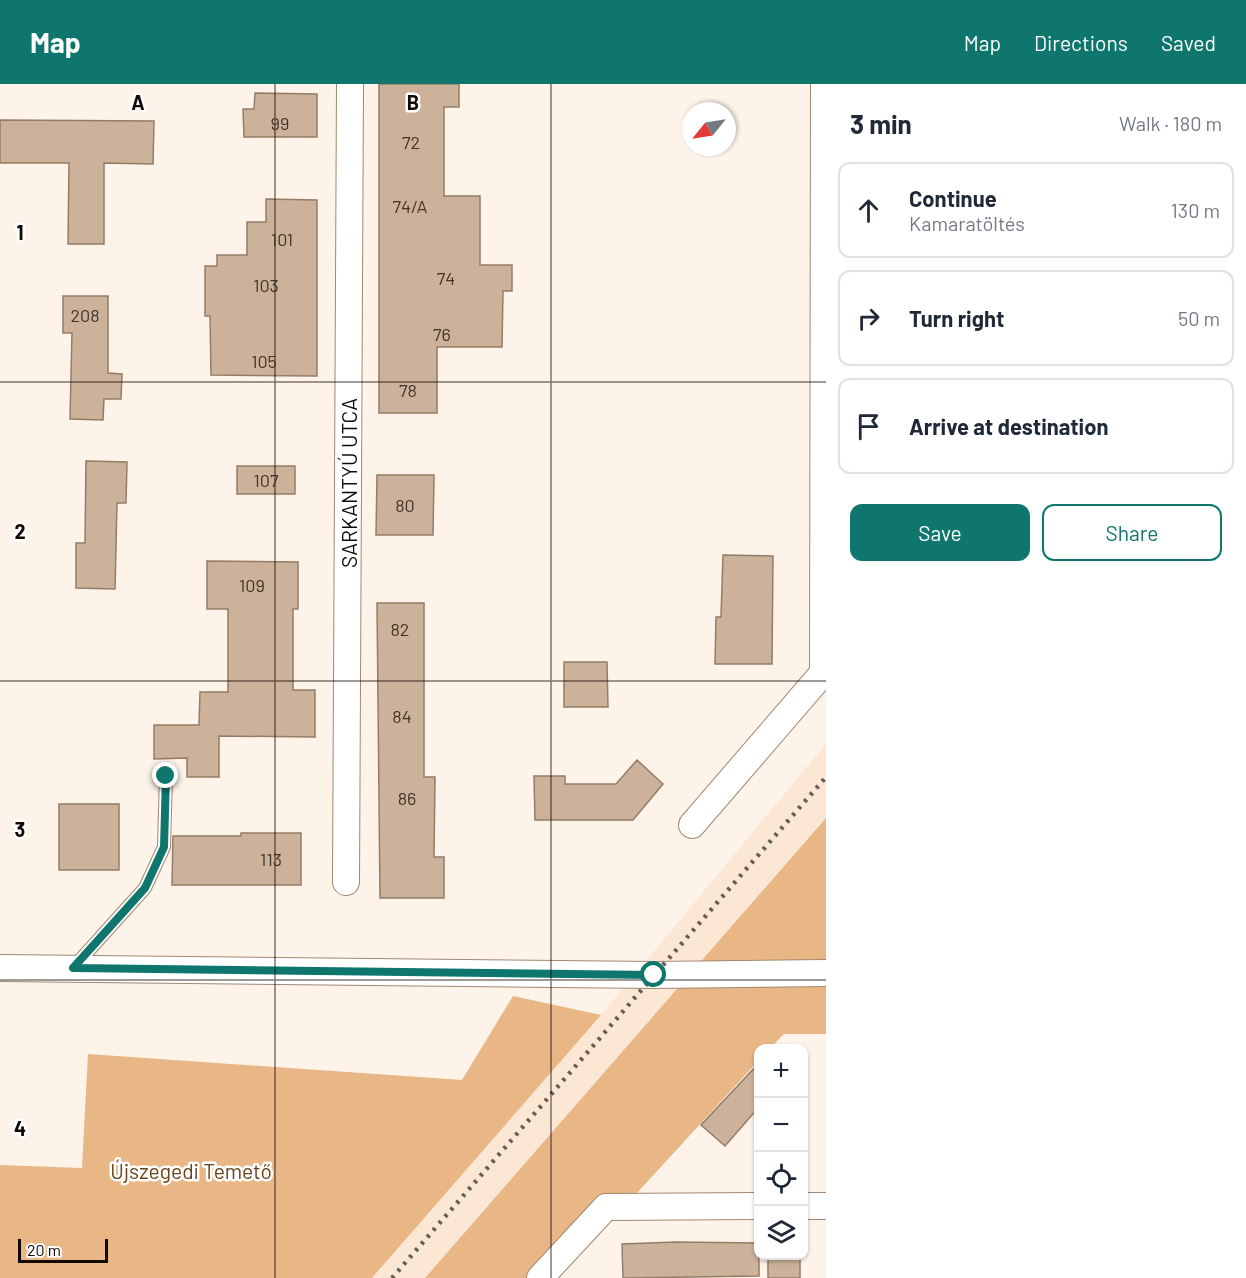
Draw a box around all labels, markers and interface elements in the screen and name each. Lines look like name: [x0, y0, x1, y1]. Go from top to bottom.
text: Map: [30, 25, 81, 59]
text: Map: [964, 30, 1001, 55]
text: Directions: [1034, 30, 1128, 55]
text: Saved: [1161, 30, 1216, 55]
text: A: [131, 90, 145, 114]
text: B: [407, 90, 419, 114]
north arrow: [682, 102, 736, 156]
text: 3 min: [850, 108, 912, 139]
text: Walk · 180 m: [1119, 111, 1222, 135]
house number: 99: [271, 112, 289, 134]
house number: 72: [402, 131, 420, 153]
text: Continue: [909, 185, 997, 211]
icon: ahead: [852, 194, 885, 227]
house number: 74/A: [392, 195, 428, 217]
text: 130 m: [1171, 198, 1220, 222]
text: Kamaratöltés: [909, 211, 1025, 235]
text: 1: [16, 220, 24, 244]
house number: 101: [271, 228, 293, 250]
house number: 74: [437, 267, 455, 289]
house number: 103: [253, 274, 279, 296]
icon: right: [852, 302, 885, 335]
house number: 208: [70, 304, 100, 326]
text: Turn right: [909, 305, 1004, 331]
text: 50 m: [1178, 306, 1220, 330]
house number: 76: [433, 323, 451, 345]
house number: 105: [251, 350, 277, 372]
house number: 78: [399, 379, 417, 401]
street label: SARKANTYÚ UTCA: [336, 398, 361, 568]
icon: arrive: [852, 410, 885, 443]
text: Arrive at destination: [909, 413, 1108, 439]
house number: 107: [254, 469, 279, 491]
house number: 80: [395, 494, 415, 516]
button: Save: [850, 504, 1030, 561]
button: Share: [1042, 504, 1222, 561]
text: 2: [14, 519, 26, 543]
house number: 109: [239, 574, 265, 596]
house number: 82: [390, 618, 410, 640]
house number: 84: [392, 705, 412, 727]
route end: [152, 762, 178, 788]
house number: 86: [398, 787, 416, 809]
text: 3: [15, 817, 25, 841]
house number: 113: [260, 848, 282, 870]
route start: [640, 961, 666, 987]
map controls: [754, 1044, 808, 1260]
button: +: [754, 1044, 808, 1098]
button: −: [754, 1098, 808, 1152]
text: 4: [14, 1116, 26, 1140]
button: locate: [754, 1152, 808, 1206]
park label: Újszegedi Temető: [110, 1158, 272, 1183]
button: layers: [754, 1206, 808, 1260]
scale bar: [18, 1236, 108, 1264]
text: 20 m: [27, 1240, 61, 1259]

